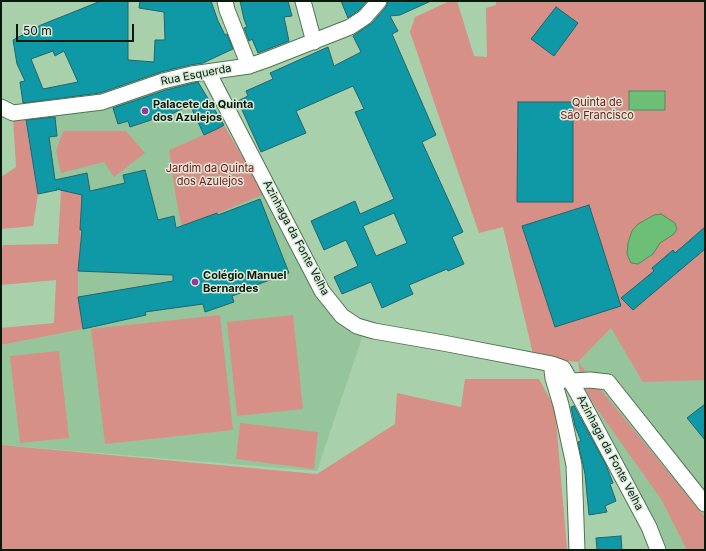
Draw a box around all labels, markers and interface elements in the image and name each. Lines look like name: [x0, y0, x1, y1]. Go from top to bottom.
scale bar: [18, 16, 136, 42]
text: 50 m: [23, 23, 52, 38]
street label: Rua Esquerda: [160, 62, 232, 88]
park label: Quinta de São Francisco: [560, 96, 634, 122]
place label: Palacete da Quinta dos Azulejos: [153, 98, 253, 124]
marker: Palacete da Quinta dos Azulejos: [140, 106, 150, 116]
park label: Jardim da Quinta dos Azulejos: [166, 162, 254, 188]
street label: Azinhaga da Fonte Velha: [260, 178, 332, 298]
place label: Colégio Manuel Bernardes: [203, 269, 287, 295]
marker: Colégio Manuel Bernardes: [190, 277, 200, 287]
street label: Azinhaga da Fonte Velha: [574, 393, 646, 513]

